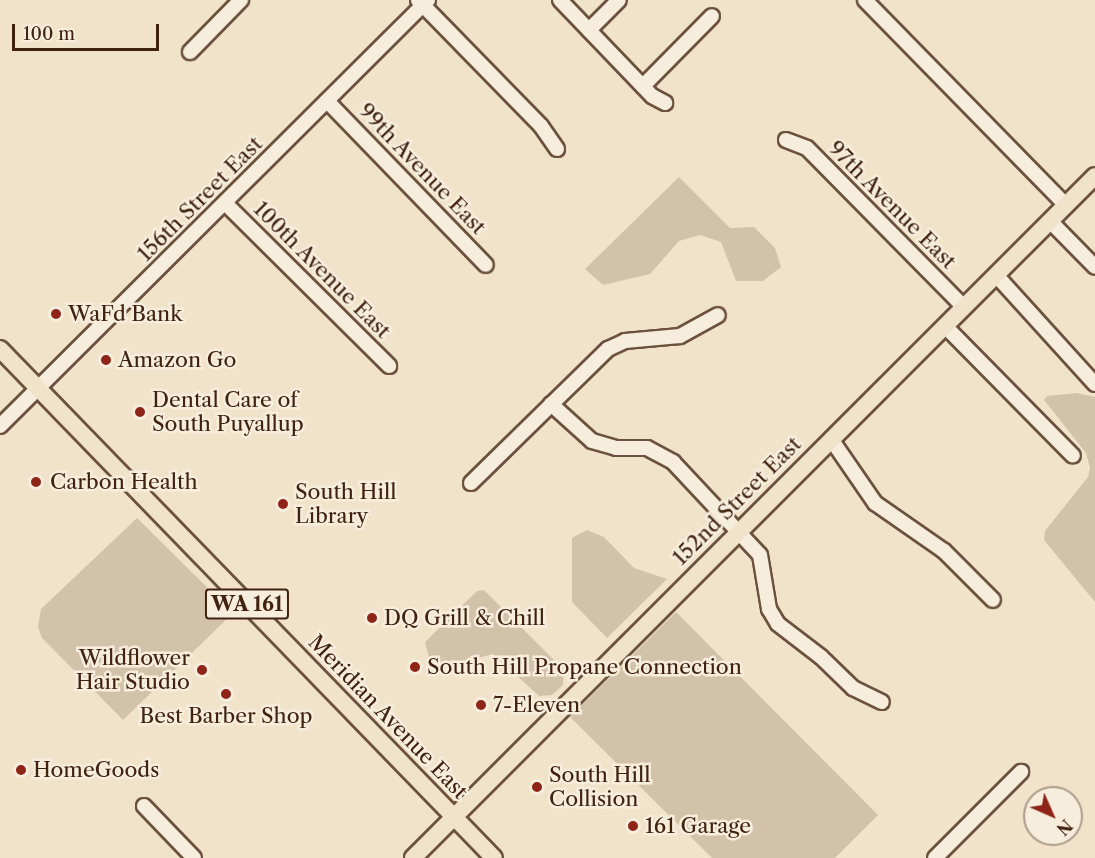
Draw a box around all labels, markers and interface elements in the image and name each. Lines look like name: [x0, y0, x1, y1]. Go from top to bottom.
scale bar: [15, 12, 162, 50]
text: 100 m: [23, 23, 75, 45]
street label: 99th Avenue East: [353, 98, 491, 240]
street label: 156th Street East: [132, 131, 268, 267]
street label: 97th Avenue East: [823, 136, 961, 274]
street label: 100th Avenue East: [248, 196, 396, 344]
place label: WaFd Bank: [68, 301, 182, 327]
marker: WaFd Bank: [49, 307, 63, 321]
place label: Amazon Go: [118, 347, 236, 373]
marker: Amazon Go: [99, 353, 113, 367]
place label: Dental Care of South Puyallup: [152, 387, 304, 437]
marker: Dental Care of South Puyallup: [133, 405, 147, 419]
street label: 152nd Street East: [668, 432, 806, 570]
place label: Carbon Health: [50, 469, 198, 495]
marker: Carbon Health: [27, 473, 45, 491]
place label: South Hill Library: [295, 479, 396, 529]
marker: South Hill Library: [276, 497, 290, 511]
road number: WA 161: [204, 587, 290, 621]
place label: DQ Grill & Chill: [384, 605, 545, 631]
marker: DQ Grill & Chill: [365, 611, 379, 625]
street label: Meridian Avenue East: [303, 629, 473, 805]
place label: Wildflower Hair Studio: [75, 645, 190, 695]
place label: South Hill Propane Connection: [427, 654, 742, 680]
marker: South Hill Propane Connection: [408, 660, 422, 674]
marker: Wildflower Hair Studio: [195, 663, 209, 677]
marker: Best Barber Shop: [219, 687, 233, 701]
place label: 7-Eleven: [493, 692, 580, 718]
marker: 7-Eleven: [474, 698, 488, 712]
place label: Best Barber Shop: [139, 703, 313, 729]
place label: HomeGoods: [33, 757, 159, 783]
place label: South Hill Collision: [549, 762, 650, 812]
marker: HomeGoods: [14, 763, 28, 777]
marker: South Hill Collision: [530, 780, 544, 794]
north arrow: [1023, 786, 1083, 846]
place label: 161 Garage: [645, 813, 751, 839]
text: N: [1052, 815, 1076, 839]
marker: 161 Garage: [626, 819, 640, 833]

